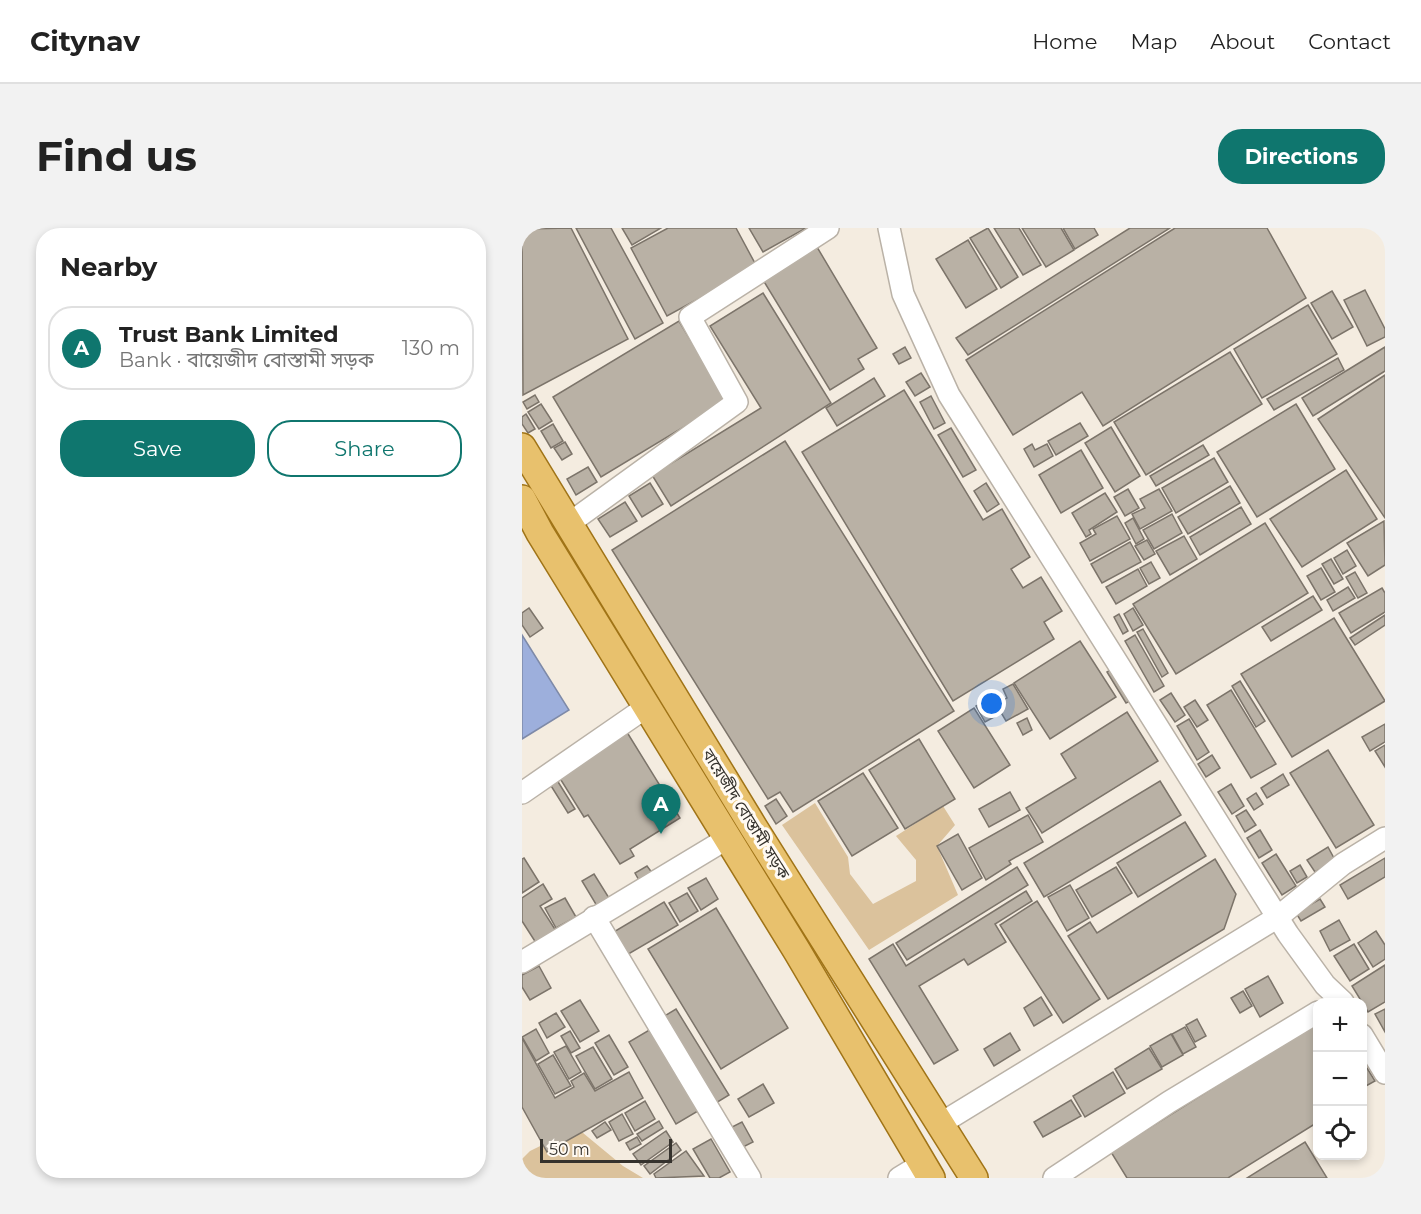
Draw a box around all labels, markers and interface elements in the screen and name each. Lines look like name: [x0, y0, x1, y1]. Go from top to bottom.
text: Citynav: [30, 24, 140, 58]
text: Home: [1032, 29, 1097, 54]
text: Map: [1130, 29, 1177, 54]
text: About: [1210, 29, 1275, 54]
text: Contact: [1308, 29, 1391, 54]
button: Directions: [1218, 129, 1385, 184]
text: Find us: [36, 130, 197, 182]
text: Nearby: [60, 251, 157, 283]
text: Trust Bank Limited: [119, 321, 339, 348]
text: A: [74, 336, 89, 360]
text: 130 m: [402, 336, 460, 360]
text: Bank · বায়েজীদ বোস্তামী সড়ক: [119, 348, 374, 372]
button: Save: [60, 420, 255, 477]
button: Share: [267, 420, 462, 477]
your location: [977, 689, 1006, 718]
street label: বায়েজীদ বোস্তামী সড়ক: [698, 745, 794, 883]
pin: A: [642, 784, 680, 834]
map controls: [1313, 998, 1367, 1160]
button: +: [1313, 998, 1367, 1052]
button: −: [1313, 1052, 1367, 1106]
button: locate: [1313, 1106, 1367, 1160]
scale bar: [540, 1136, 672, 1164]
text: 50 m: [549, 1140, 590, 1159]

